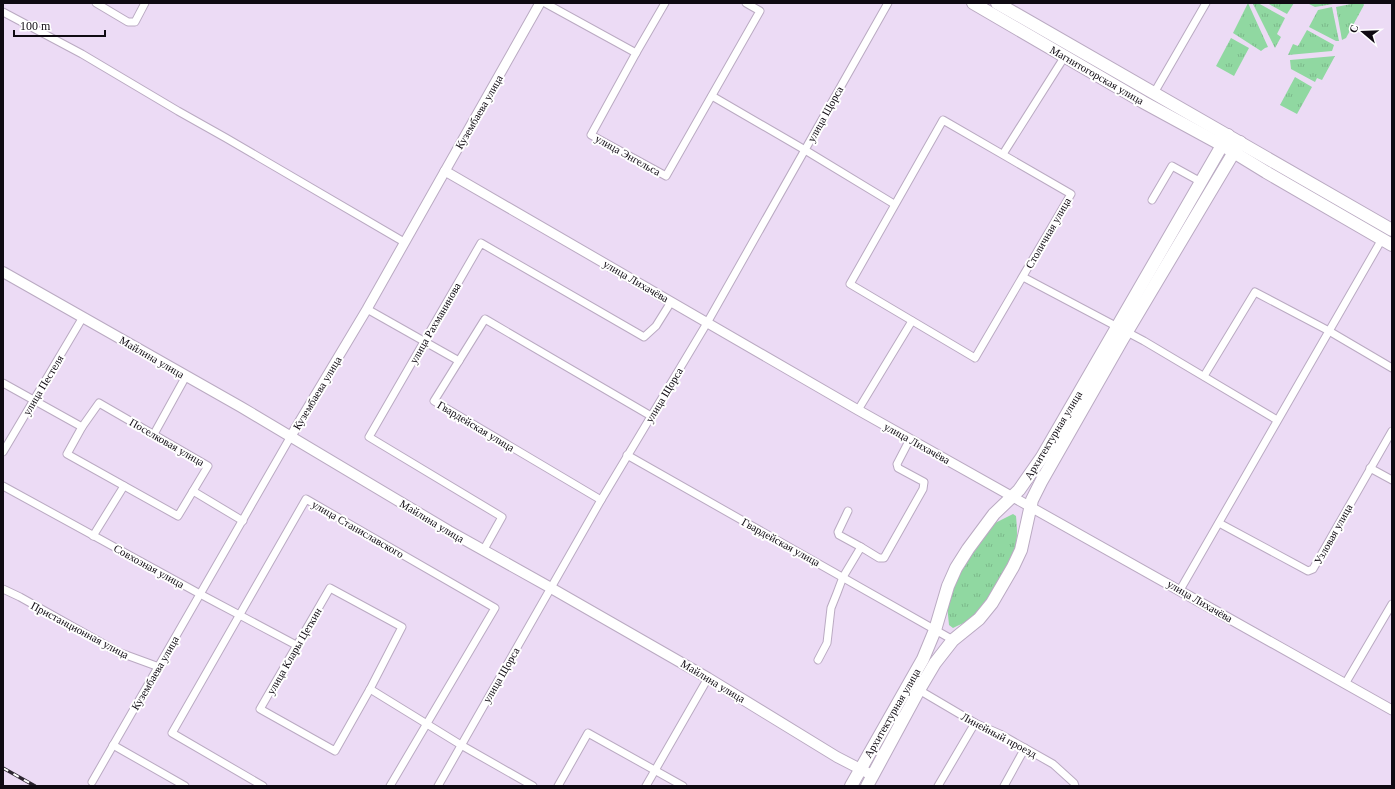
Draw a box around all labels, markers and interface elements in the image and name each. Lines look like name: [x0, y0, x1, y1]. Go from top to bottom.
scale bar: [14, 12, 105, 38]
north arrow: [1343, 12, 1383, 52]
text: 100 m: [20, 19, 51, 33]
text: С: [1347, 23, 1361, 34]
street label: Магнитогорская улица: [1048, 43, 1146, 107]
street label: Кузембаева улица: [453, 73, 505, 151]
street label: улица Щорса: [805, 84, 845, 144]
street label: улица Энгельса: [593, 132, 663, 178]
street label: Столичная улица: [1023, 195, 1073, 271]
street label: улица Лихачёва: [601, 257, 671, 305]
street label: улица Рахманинова: [407, 280, 463, 366]
street label: Майлина улица: [118, 334, 187, 380]
street label: улица Пестеля: [20, 353, 66, 417]
street label: Кузембаева улица: [290, 354, 344, 432]
street label: улица Щорса: [643, 365, 685, 425]
street label: Архитектурная улица: [1022, 388, 1084, 481]
street label: Гвардейская улица: [435, 398, 517, 454]
street label: Поселковая улица: [127, 416, 207, 468]
street label: улица Лихачёва: [882, 420, 952, 466]
street label: Майлина улица: [398, 497, 466, 545]
street label: улица Станиславского: [310, 498, 406, 560]
street label: Узловая улица: [1311, 502, 1355, 566]
street label: Гвардейская улица: [740, 516, 822, 569]
street label: Совхозная улица: [112, 542, 186, 590]
street label: улица Лихачёва: [1165, 577, 1235, 625]
street label: Пристанционная улица: [29, 599, 131, 661]
street label: улица Клары Цеткин: [264, 605, 324, 696]
street label: Кузембаева улица: [129, 634, 181, 712]
street label: улица Щорса: [480, 645, 522, 705]
street label: Майлина улица: [679, 657, 747, 705]
street label: Архитектурная улица: [862, 666, 923, 760]
street label: Линейный проезд: [959, 710, 1039, 760]

